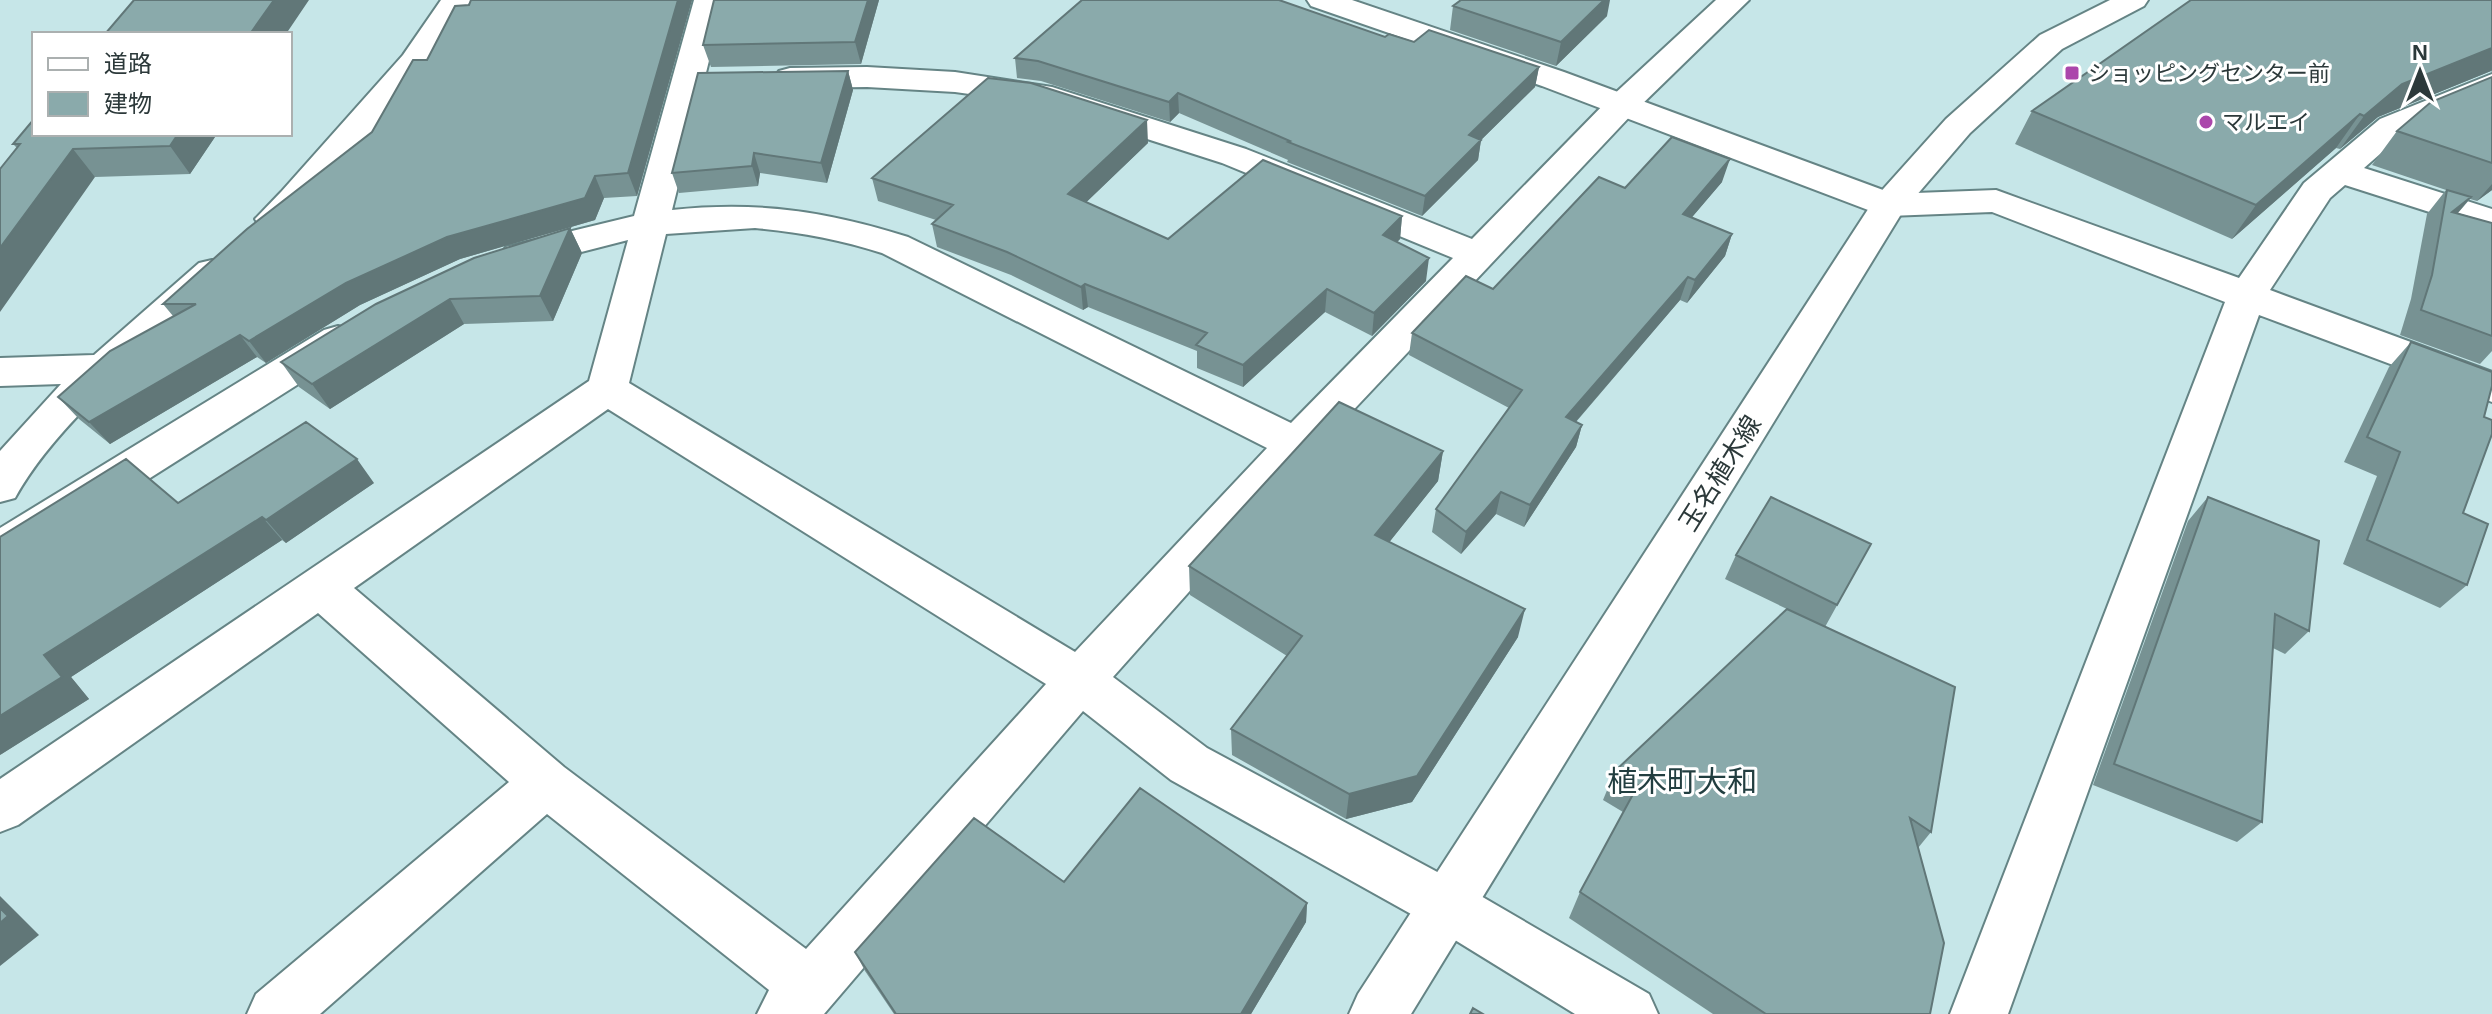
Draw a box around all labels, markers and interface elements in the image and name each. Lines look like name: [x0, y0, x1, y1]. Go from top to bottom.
legend: [32, 32, 292, 136]
north arrow: [2380, 32, 2460, 112]
text: N: [2412, 40, 2428, 65]
text: 道路: [104, 50, 152, 77]
place label: ショッピングセンター前: [2088, 61, 2330, 86]
marker: ショッピングセンター前: [2063, 64, 2081, 82]
text: 建物: [104, 90, 152, 117]
place label: マルエイ: [2222, 110, 2310, 135]
marker: マルエイ: [2197, 113, 2215, 131]
street label: 玉名植木線: [1673, 410, 1767, 536]
district label: 植木町大和: [1607, 765, 1757, 798]

